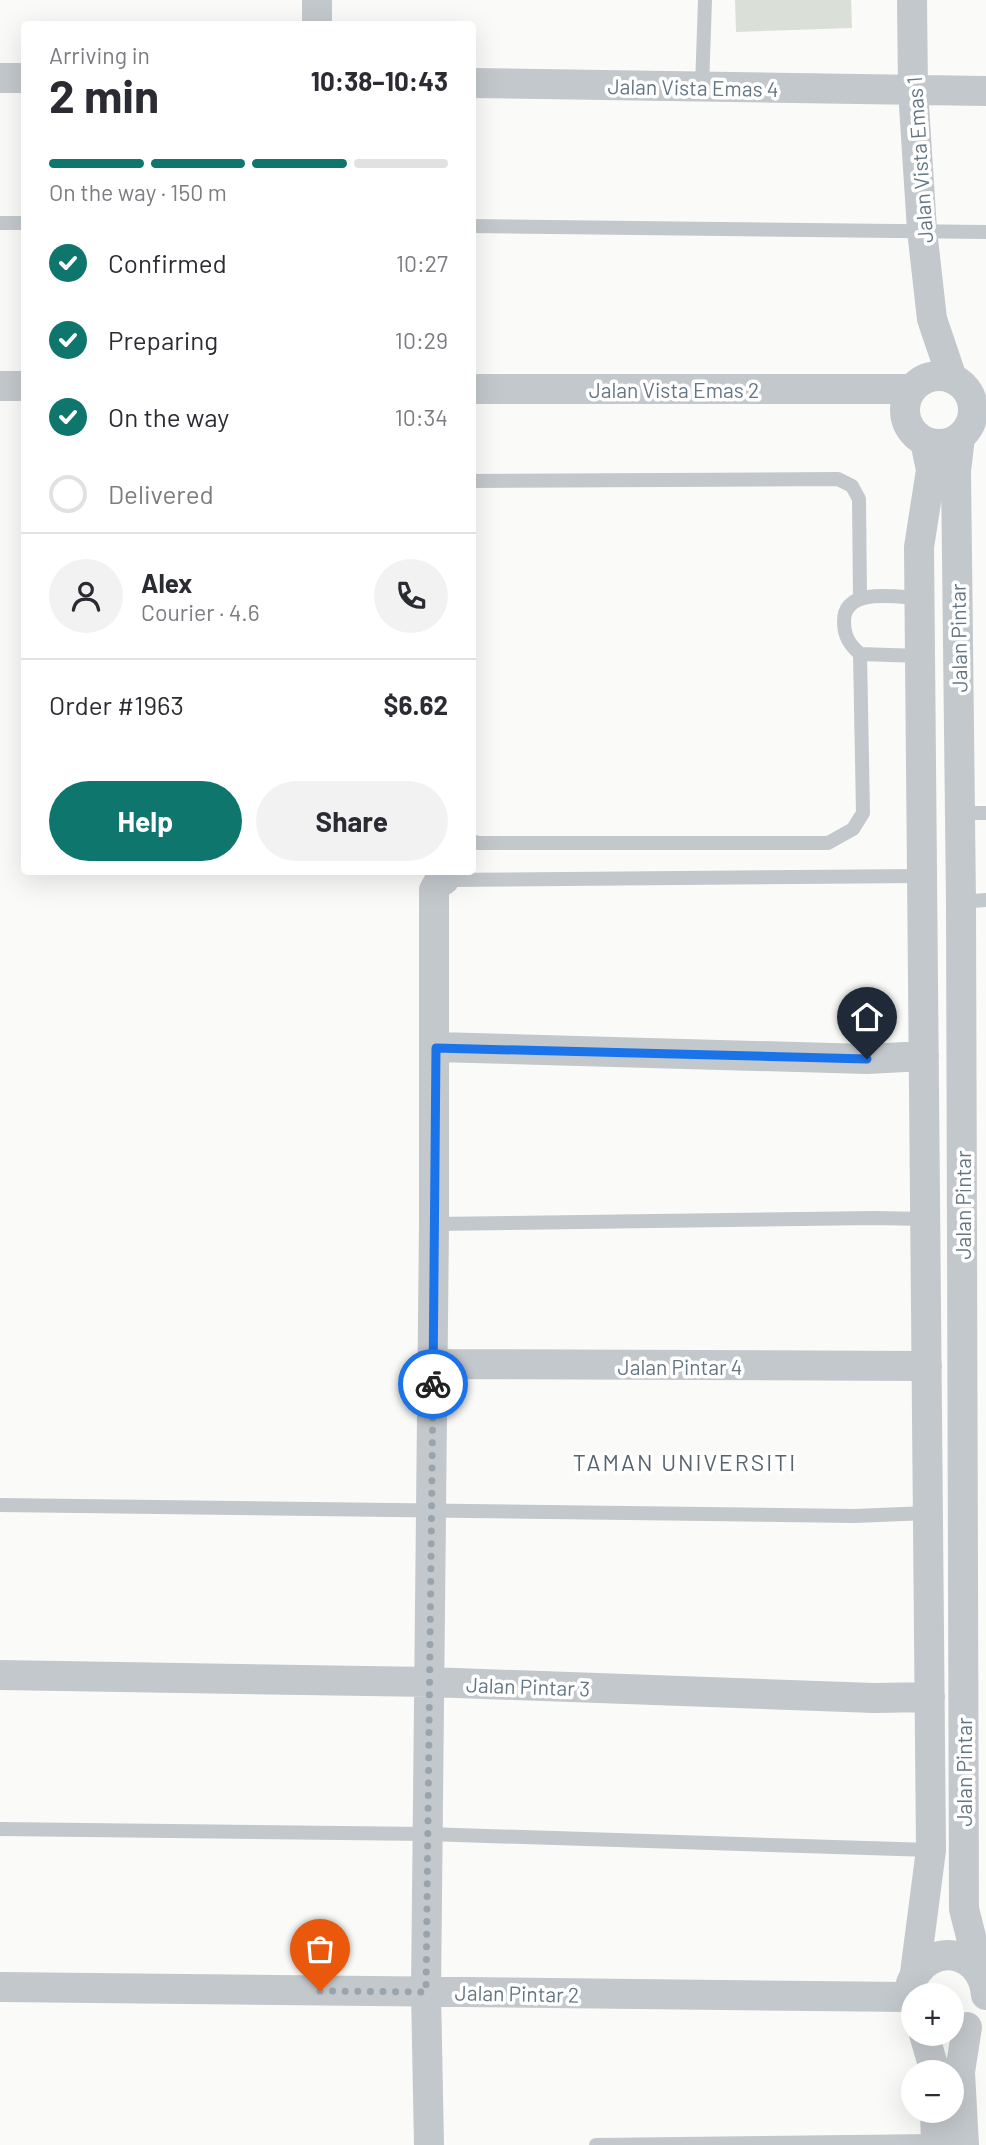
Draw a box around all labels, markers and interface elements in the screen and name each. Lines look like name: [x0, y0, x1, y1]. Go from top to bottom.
text: Arriving in: [49, 41, 150, 69]
text: 10:38–10:43: [311, 65, 448, 96]
text: 2 min: [49, 67, 159, 122]
street label: Jalan Vista Emas 4: [607, 73, 779, 101]
street label: Jalan Vista Emas 1: [901, 76, 937, 244]
text: On the way · 150 m: [49, 178, 227, 206]
icon: check: [49, 244, 87, 282]
text: Confirmed: [108, 247, 227, 278]
text: 10:27: [396, 249, 448, 277]
icon: check: [49, 321, 87, 359]
text: Preparing: [108, 324, 218, 355]
text: 10:29: [395, 326, 448, 354]
street label: Jalan Vista Emas 2: [589, 377, 759, 402]
icon: check: [49, 398, 87, 436]
text: On the way: [108, 401, 229, 432]
text: 10:34: [395, 403, 448, 431]
text: Delivered: [108, 478, 214, 509]
button: person: [49, 559, 123, 633]
button: phone: [374, 559, 448, 633]
text: Alex: [141, 567, 192, 598]
street label: Jalan Pintar: [945, 583, 971, 693]
text: Courier · 4.6: [141, 598, 260, 626]
text: Order #1963: [49, 689, 184, 720]
text: $6.62: [384, 689, 448, 720]
button: Help: [49, 781, 242, 861]
button: Share: [256, 781, 448, 861]
pin: [837, 987, 897, 1059]
icon: home: [848, 998, 886, 1036]
street label: Jalan Pintar: [950, 1150, 975, 1260]
courier: [398, 1349, 468, 1419]
street label: Jalan Pintar 4: [618, 1354, 742, 1379]
icon: bike: [414, 1365, 452, 1403]
district label: TAMAN UNIVERSITI: [573, 1448, 797, 1476]
street label: Jalan Pintar 3: [466, 1671, 590, 1701]
street label: Jalan Pintar: [951, 1717, 976, 1827]
pin: [290, 1919, 350, 1991]
icon: bag: [301, 1930, 339, 1968]
street label: Jalan Pintar 2: [455, 1979, 579, 2007]
map controls: [901, 1983, 964, 2123]
button: +: [901, 1983, 964, 2046]
button: −: [901, 2060, 964, 2123]

